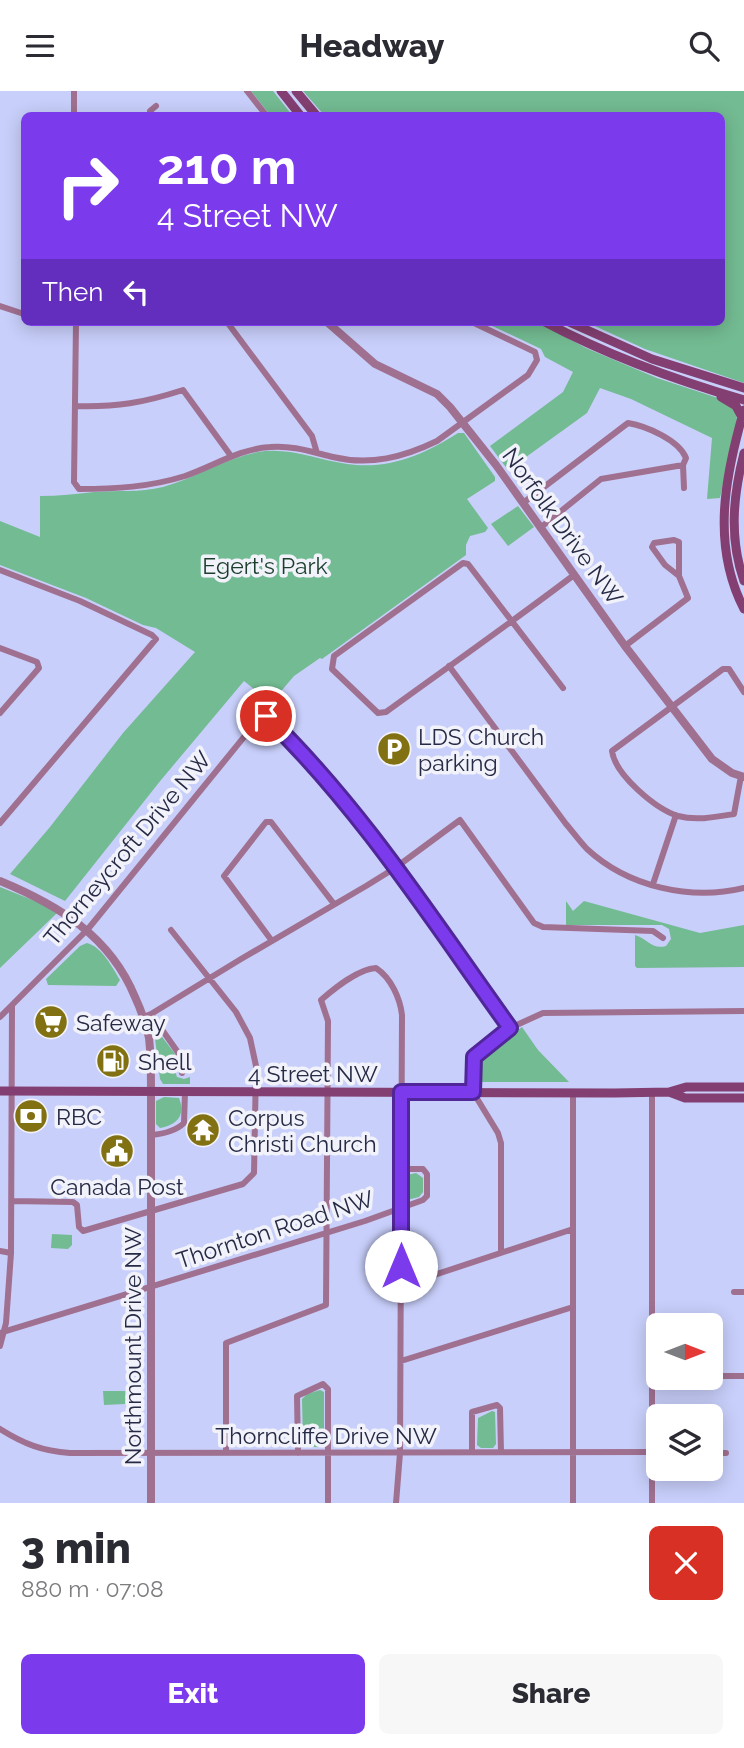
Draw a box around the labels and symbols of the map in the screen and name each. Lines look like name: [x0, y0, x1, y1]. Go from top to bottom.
street label: Norfolk Drive NW: [497, 442, 629, 610]
park label: Egert's Park: [202, 552, 328, 579]
pin: [236, 686, 296, 746]
place label: LDS Church parking: [418, 723, 544, 776]
parking icon: LDS Church parking: [375, 730, 413, 768]
street label: Thorneycroft Drive NW: [38, 745, 216, 951]
supermarket icon: Safeway: [32, 1003, 70, 1041]
place label: Safeway: [76, 1009, 166, 1036]
fuel station icon: Shell: [94, 1042, 132, 1080]
place label: Shell: [138, 1048, 192, 1075]
street label: 4 Street NW: [248, 1060, 378, 1087]
bank icon: RBC: [12, 1097, 50, 1135]
place label: RBC: [56, 1103, 102, 1130]
place label: Corpus Christi Church: [228, 1104, 377, 1157]
temple icon: Corpus Christi Church: [184, 1111, 222, 1149]
public building icon: Canada Post: [98, 1132, 136, 1170]
place label: Canada Post: [50, 1173, 184, 1200]
street label: Thornton Road NW: [173, 1184, 377, 1274]
street label: Northmount Drive NW: [119, 1227, 146, 1465]
position arrow: [364, 1229, 438, 1303]
north arrow: [646, 1313, 723, 1389]
street label: Thorncliffe Drive NW: [215, 1422, 437, 1449]

